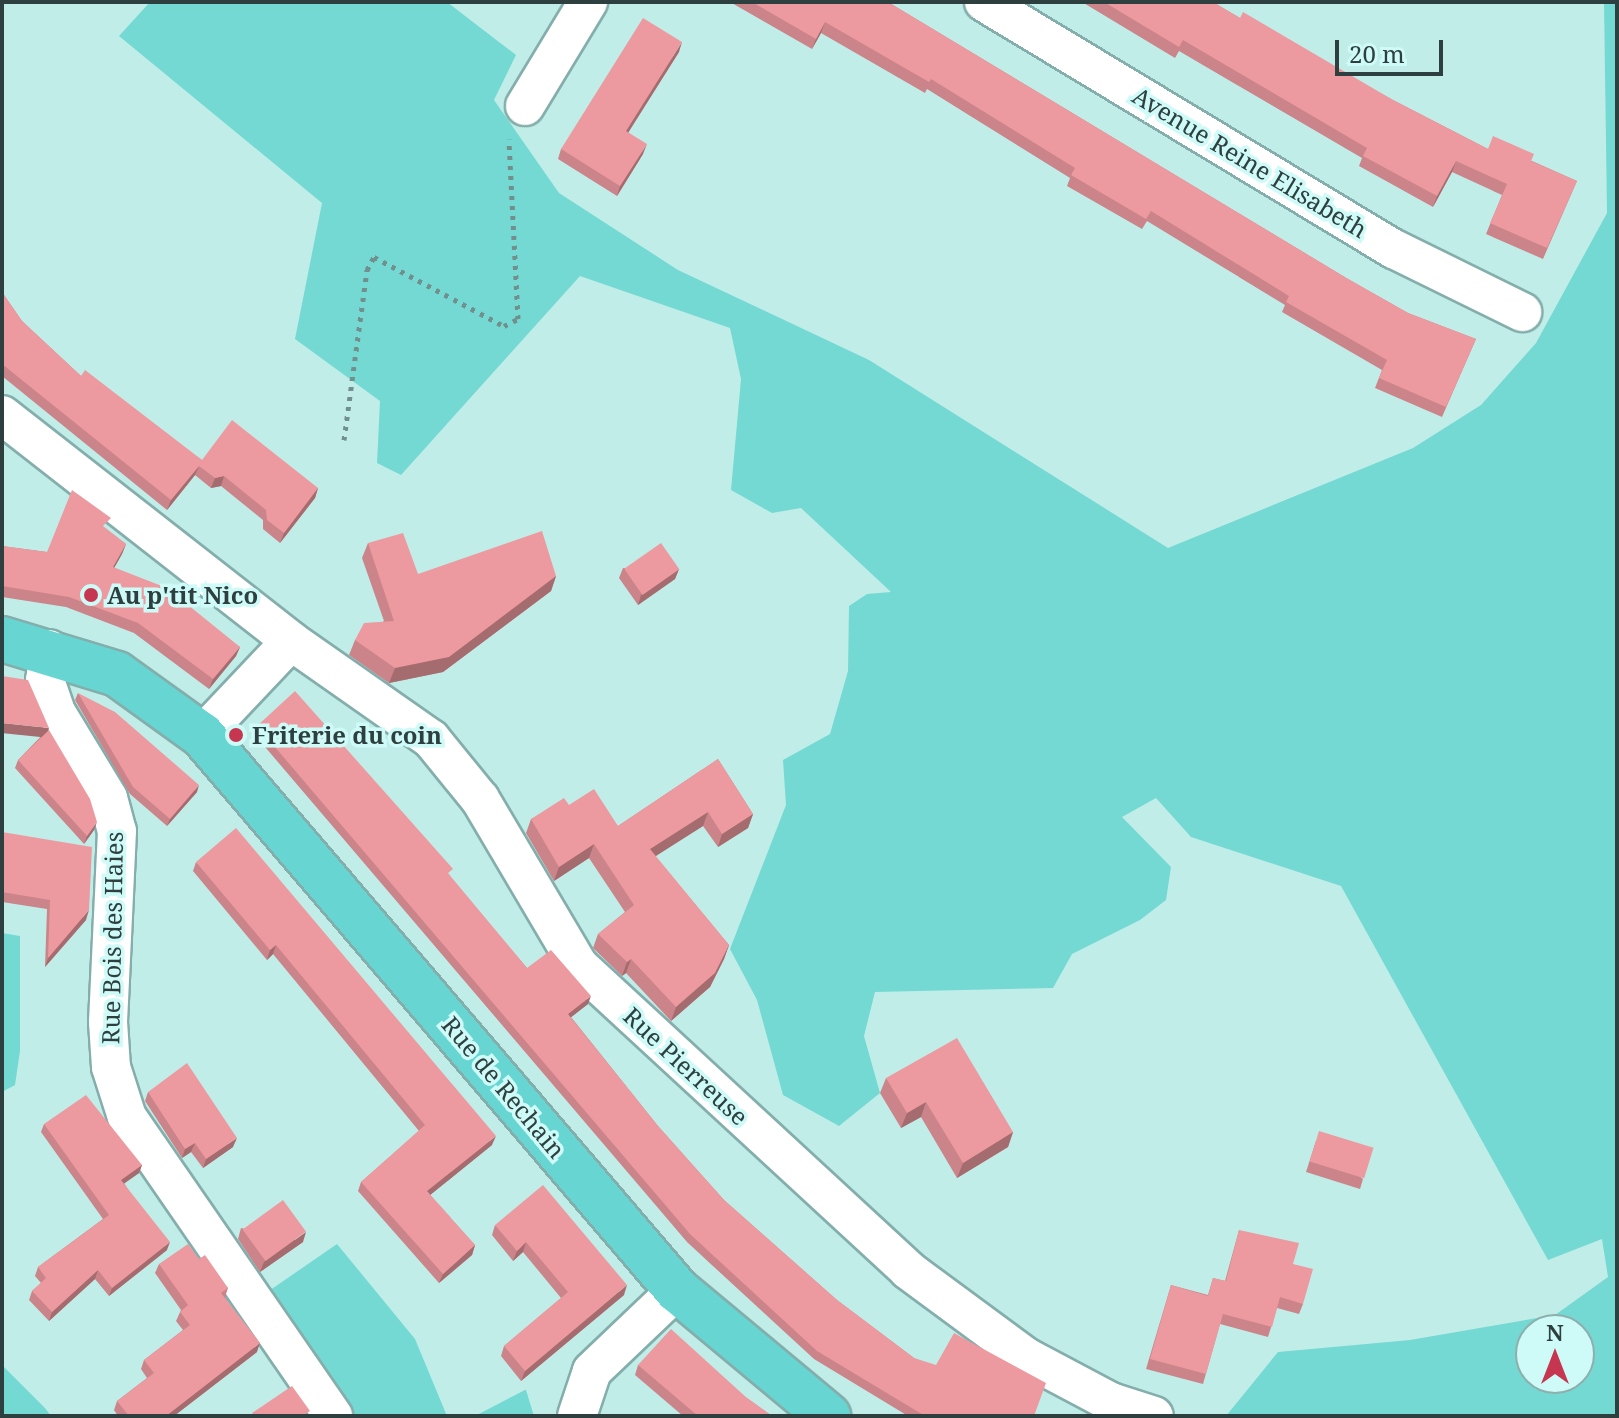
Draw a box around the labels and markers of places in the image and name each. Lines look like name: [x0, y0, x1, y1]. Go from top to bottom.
place label: Au p'tit Nico: [107, 581, 258, 609]
marker: Au p'tit Nico: [82, 586, 100, 604]
place label: Friterie du coin: [252, 721, 442, 749]
marker: Friterie du coin: [227, 726, 245, 744]

